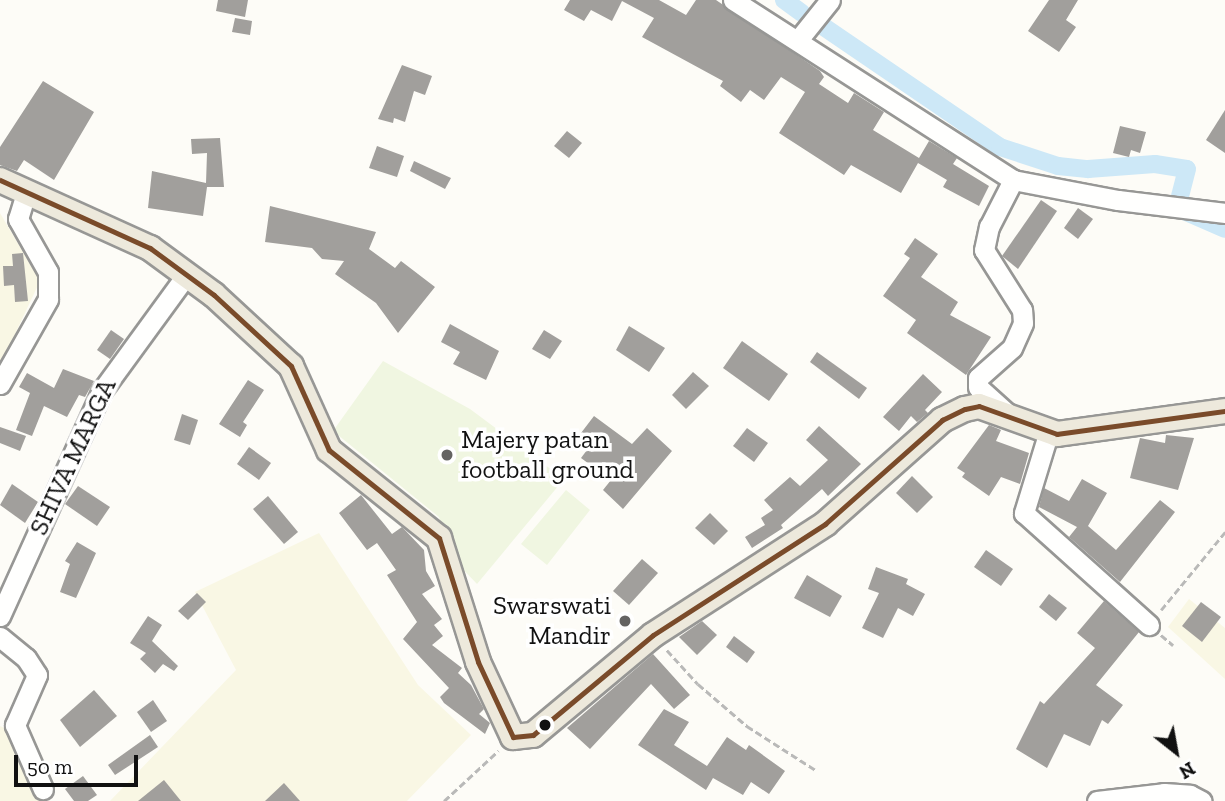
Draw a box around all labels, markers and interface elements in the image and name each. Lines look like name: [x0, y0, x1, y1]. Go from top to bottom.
street label: SHIVA MARGA: [23, 373, 123, 541]
place label: Majery patan football ground: [461, 424, 634, 486]
marker: Majery patan football ground: [439, 447, 455, 463]
place label: Swarswati Mandir: [493, 590, 611, 652]
marker: Swarswati Mandir: [617, 613, 633, 629]
north arrow: [1141, 717, 1211, 787]
unlabelled marker: [538, 718, 552, 732]
scale bar: [18, 742, 142, 786]
text: 50 m: [27, 754, 73, 779]
text: N: [1175, 757, 1199, 784]

